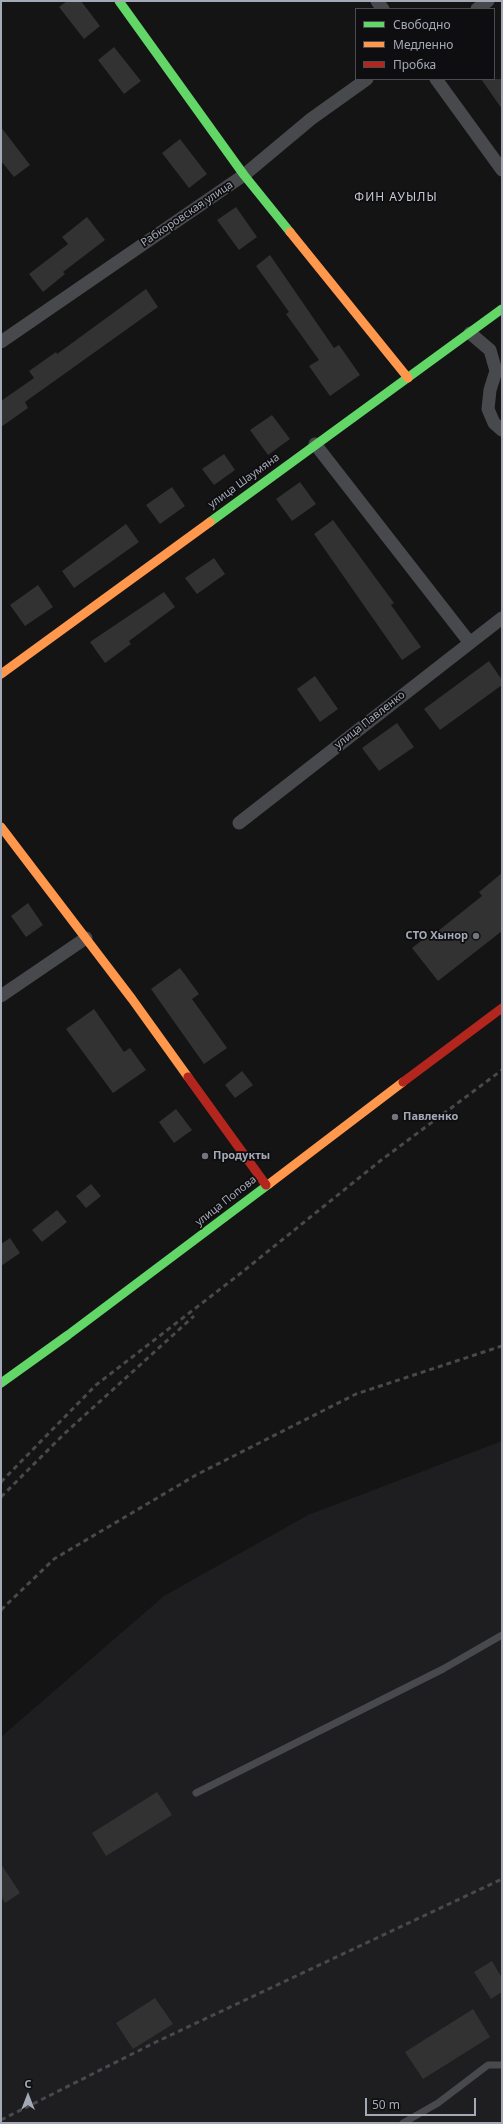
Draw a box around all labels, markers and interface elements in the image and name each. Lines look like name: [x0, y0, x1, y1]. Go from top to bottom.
legend: [355, 8, 495, 80]
text: Свободно: [393, 16, 451, 33]
text: Медленно: [393, 36, 453, 53]
text: Пробка: [393, 56, 436, 73]
street label: Рабкоровская улица: [138, 178, 236, 250]
district label: ФИН АУЫЛЫ: [354, 191, 438, 205]
street label: улица Шаумяна: [206, 451, 282, 511]
street label: улица Павленко: [332, 688, 408, 752]
place label: СТО Хынор: [406, 929, 468, 943]
marker: СТО Хынор: [471, 931, 481, 941]
place label: Павленко: [403, 1110, 458, 1124]
marker: Павленко: [390, 1112, 400, 1122]
place label: Продукты: [213, 1149, 270, 1163]
marker: Продукты: [200, 1151, 210, 1161]
street label: улица Попова: [193, 1173, 259, 1229]
north arrow: [8, 2076, 48, 2116]
text: С: [24, 2076, 32, 2091]
scale bar: [367, 2090, 478, 2116]
text: 50 m: [372, 2096, 400, 2113]

